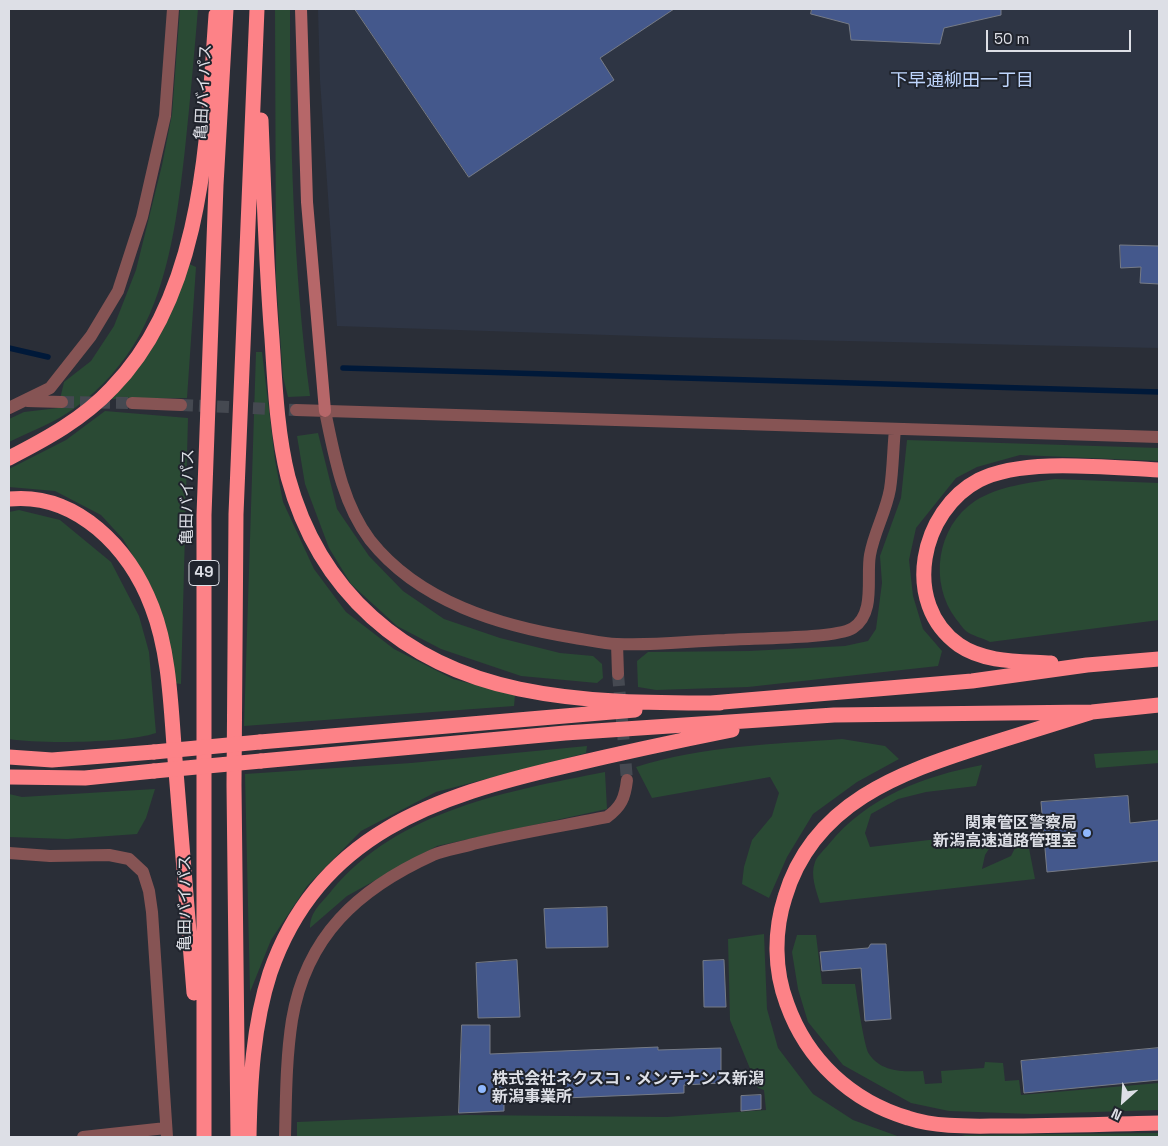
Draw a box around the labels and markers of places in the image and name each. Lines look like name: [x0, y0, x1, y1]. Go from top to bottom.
place label: 関東管区警察局 新潟高速道路管理室: [933, 814, 1077, 852]
marker: 関東管区警察局 新潟高速道路管理室: [1081, 827, 1093, 839]
place label: 株式会社ネクスコ・メンテナンス新潟 新潟事業所: [492, 1070, 764, 1108]
marker: 株式会社ネクスコ・メンテナンス新潟 新潟事業所: [476, 1083, 488, 1095]

